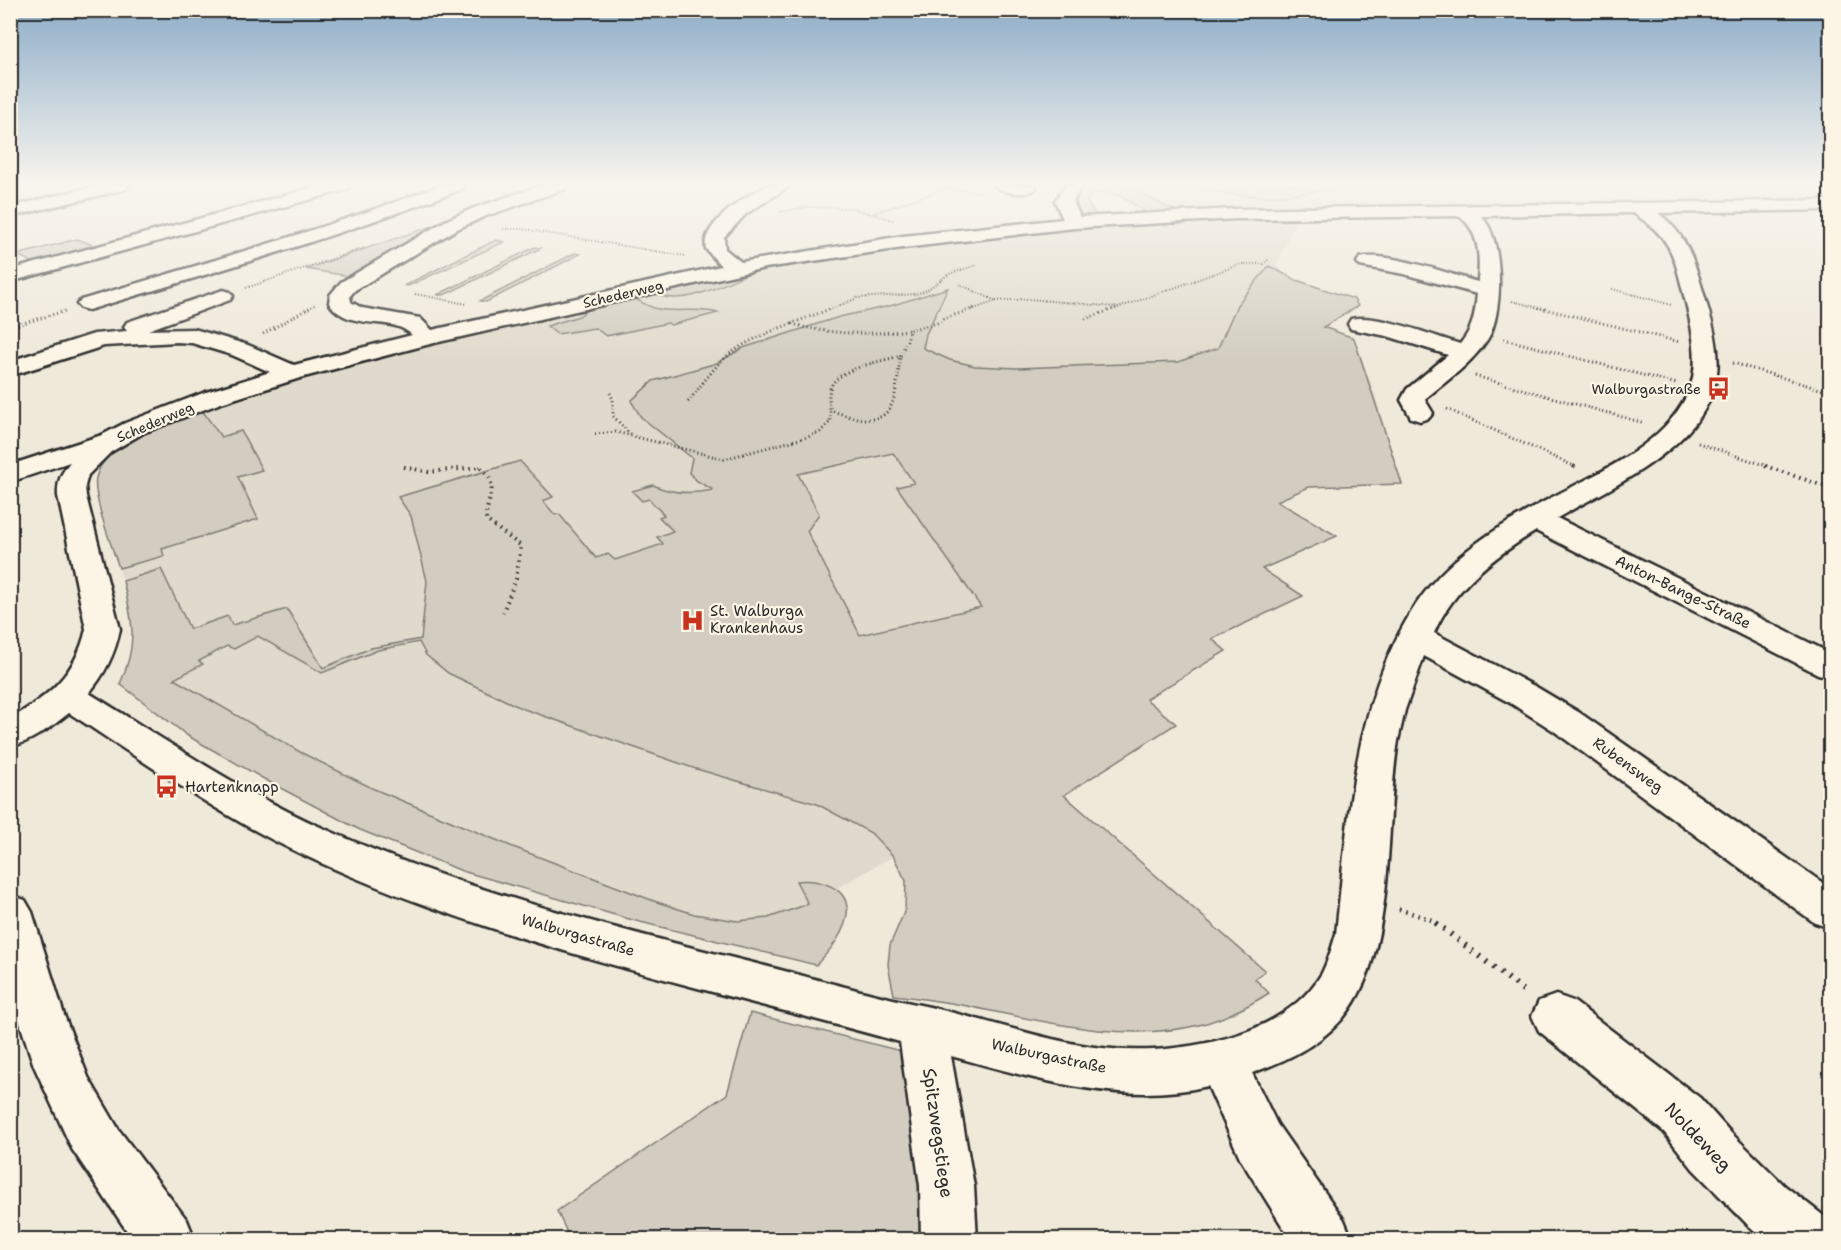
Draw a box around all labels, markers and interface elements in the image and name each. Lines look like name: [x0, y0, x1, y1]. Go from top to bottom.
street label: Schederweg: [581, 276, 665, 312]
bus stop icon: Walburgastraße: [1706, 376, 1732, 402]
place label: Walburgastraße: [1592, 380, 1701, 398]
street label: Schederweg: [114, 398, 196, 446]
street label: Anton-Bange-Straße: [1612, 550, 1754, 634]
place label: St. Walburga Krankenhaus: [710, 601, 804, 638]
hospital icon: St. Walburga Krankenhaus: [679, 607, 705, 633]
street label: Rubensweg: [1589, 733, 1667, 797]
bus stop icon: Hartenknapp: [154, 774, 180, 800]
place label: Hartenknapp: [185, 777, 279, 797]
street label: Walburgastraße: [519, 909, 637, 961]
street label: Walburgastraße: [990, 1034, 1108, 1078]
street label: Spitzwegstiege: [917, 1066, 959, 1200]
street label: Noldeweg: [1659, 1097, 1737, 1177]

